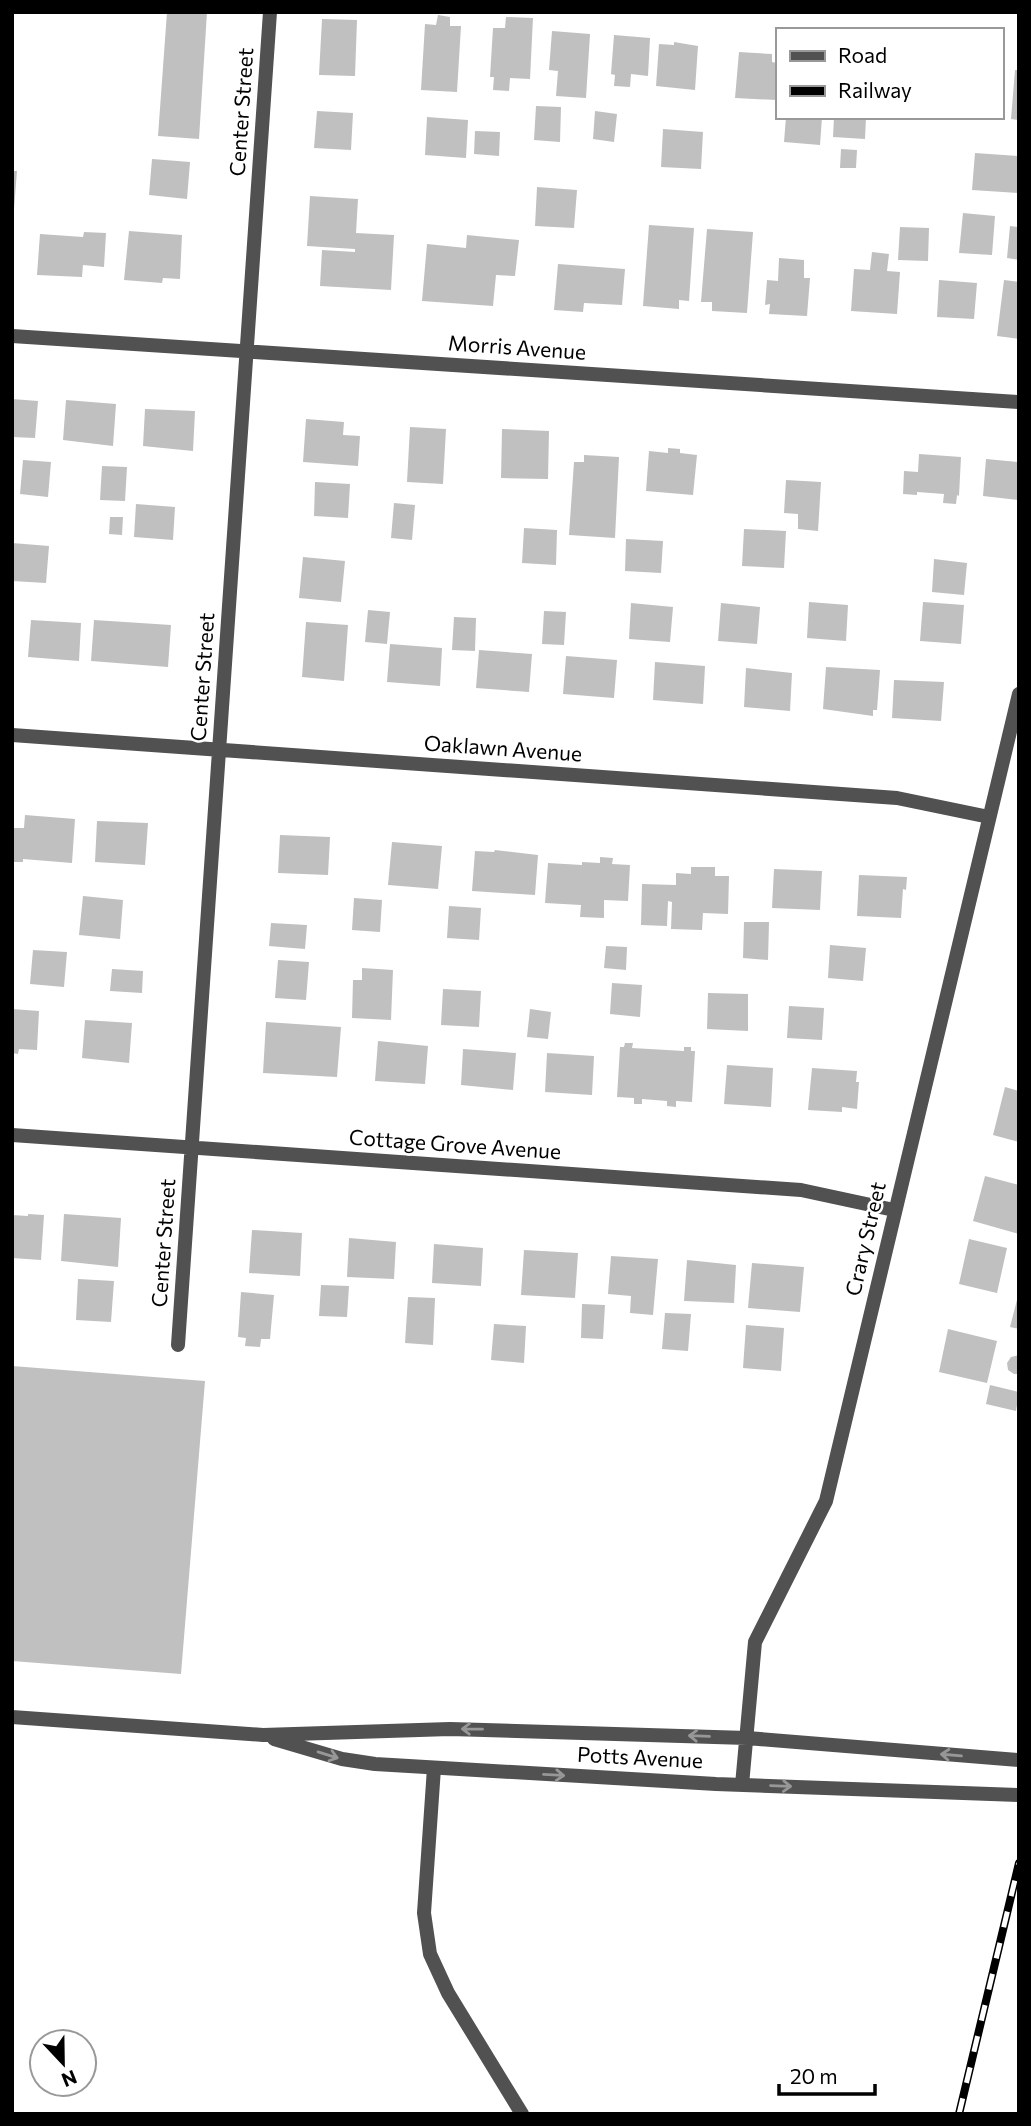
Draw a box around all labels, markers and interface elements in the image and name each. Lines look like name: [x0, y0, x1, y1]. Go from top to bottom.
legend: [776, 28, 1003, 119]
text: Road: [838, 42, 887, 67]
street label: Center Street: [224, 47, 257, 177]
text: Railway: [838, 77, 912, 102]
street label: Morris Avenue: [447, 329, 587, 364]
street label: Center Street: [185, 612, 218, 742]
street label: Oaklawn Avenue: [423, 730, 583, 766]
street label: Cottage Grove Avenue: [348, 1124, 562, 1163]
street label: Center Street: [146, 1178, 179, 1308]
street label: Crary Street: [839, 1179, 890, 1298]
one-way arrow: [461, 1722, 484, 1736]
one-way arrow: [688, 1730, 711, 1743]
street label: Potts Avenue: [577, 1741, 704, 1772]
one-way arrow: [940, 1748, 962, 1761]
one-way arrow: [317, 1749, 339, 1762]
one-way arrow: [542, 1768, 565, 1781]
one-way arrow: [770, 1780, 793, 1793]
north arrow: [28, 2028, 98, 2098]
scale bar: [779, 2052, 875, 2096]
text: 20 m: [790, 2063, 838, 2088]
text: N: [59, 2066, 80, 2093]

